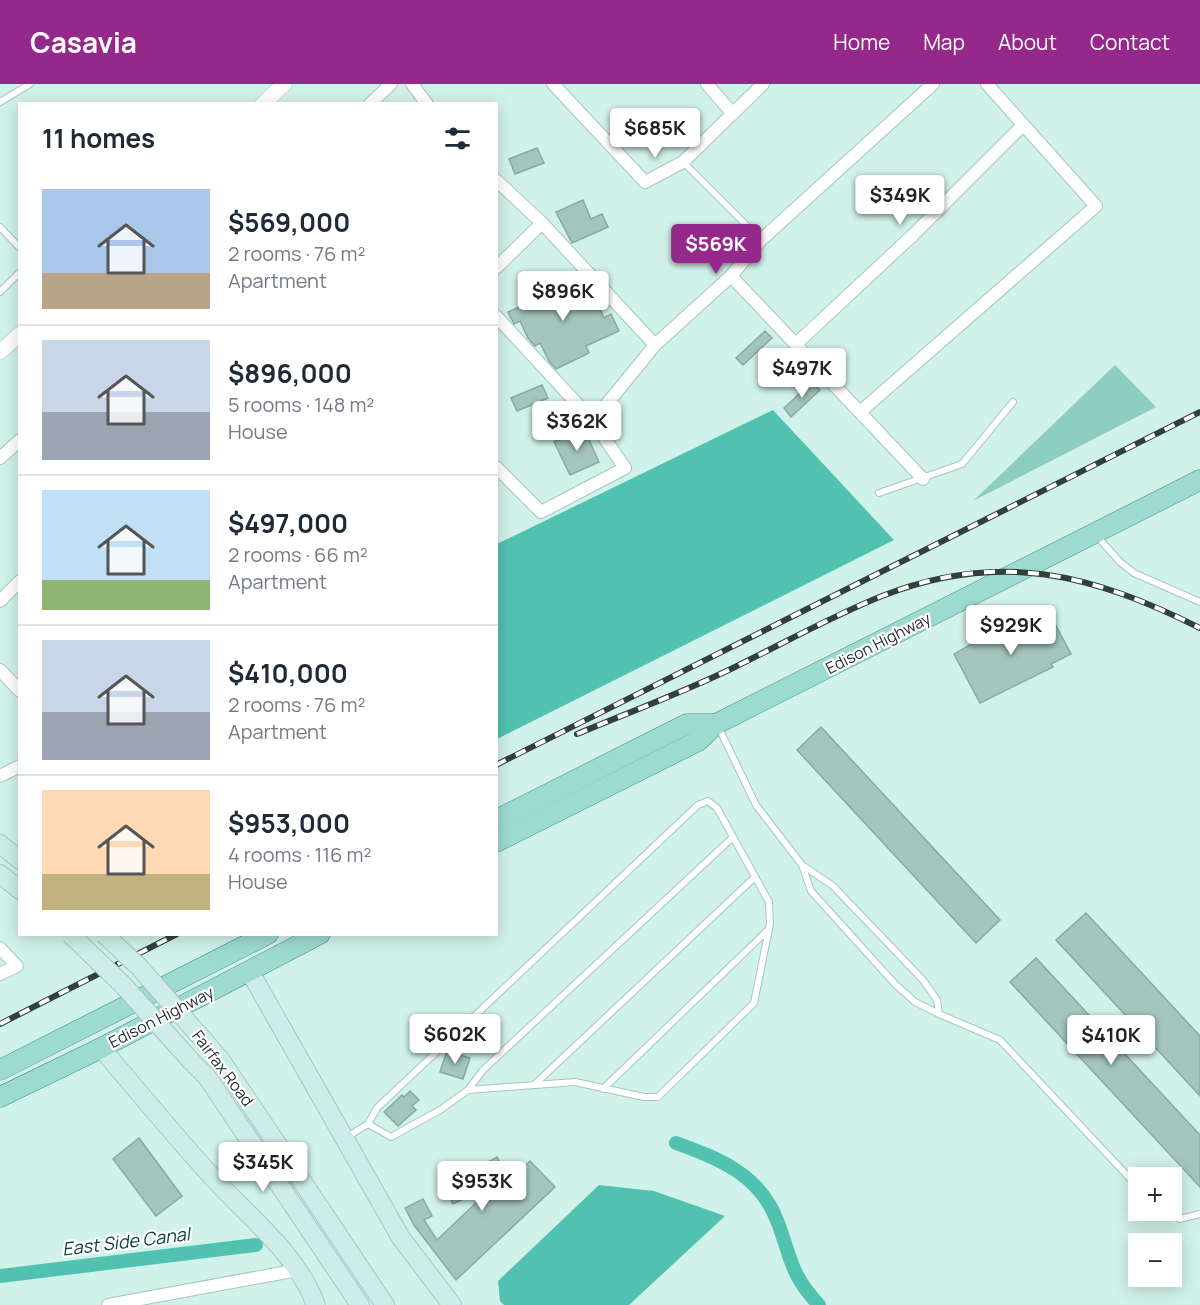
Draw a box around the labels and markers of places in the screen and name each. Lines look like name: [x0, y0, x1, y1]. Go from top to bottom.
pin: $685K: [613, 108, 697, 159]
pin: $349K: [858, 175, 942, 226]
pin: $569K: [674, 224, 758, 275]
pin: $896K: [521, 271, 605, 322]
pin: $497K: [760, 348, 844, 399]
pin: $362K: [535, 401, 619, 452]
pin: $929K: [969, 605, 1053, 656]
pin: $602K: [413, 1014, 497, 1065]
pin: $410K: [1069, 1015, 1153, 1066]
pin: $345K: [221, 1142, 305, 1193]
pin: $953K: [440, 1161, 524, 1212]

